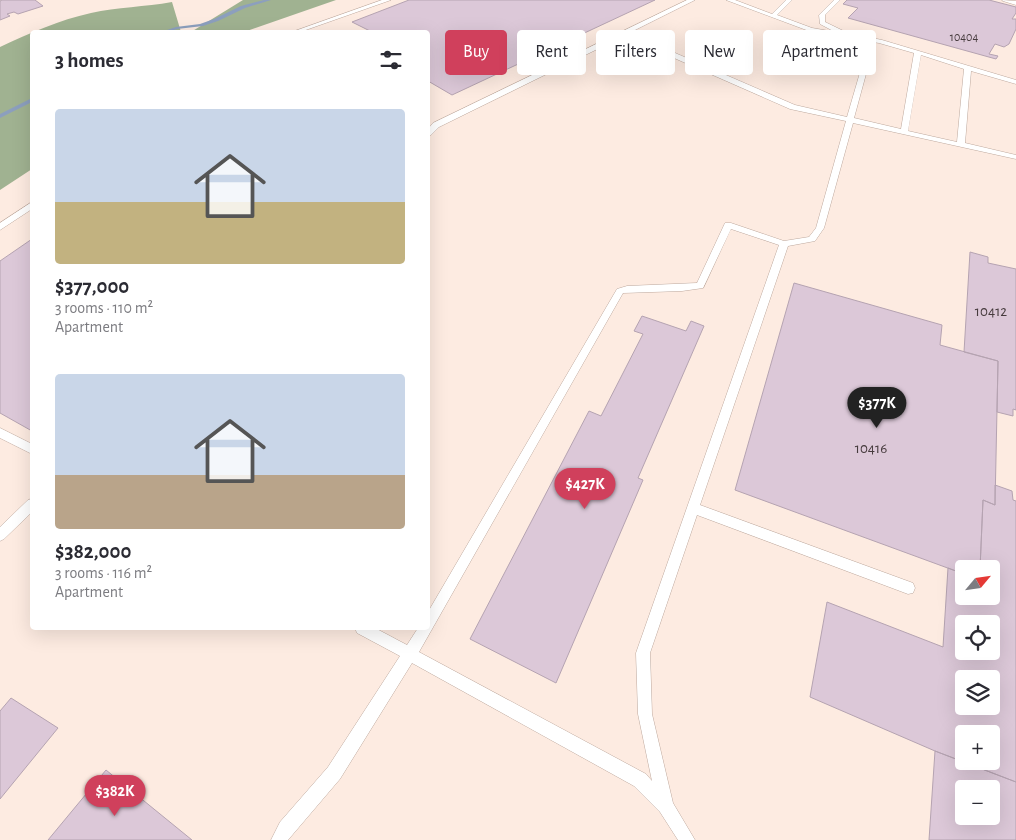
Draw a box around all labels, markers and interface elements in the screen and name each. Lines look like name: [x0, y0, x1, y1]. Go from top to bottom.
chip: Buy: [445, 30, 507, 75]
chip: Rent: [517, 30, 586, 75]
chip: Filters: [596, 30, 675, 75]
chip: New: [685, 30, 753, 75]
chip: Apartment: [763, 30, 876, 75]
house number: 10404: [950, 31, 978, 43]
icon: filters: [377, 46, 405, 74]
text: 3 homes: [55, 50, 124, 71]
icon: home: [185, 141, 275, 231]
text: $377,000: [55, 276, 129, 297]
text: 3 rooms · 110 m²: [55, 300, 153, 316]
house number: 10412: [975, 304, 1007, 319]
text: Apartment: [55, 319, 123, 335]
pin: $377K: [842, 386, 912, 429]
text: $377K: [858, 395, 896, 411]
icon: home: [185, 406, 275, 496]
house number: 10416: [855, 441, 887, 456]
pin: $427K: [550, 468, 620, 510]
text: $427K: [565, 476, 605, 492]
text: $382,000: [55, 541, 131, 562]
north arrow: [955, 560, 1000, 605]
map controls: [955, 560, 1000, 825]
text: 3 rooms · 116 m²: [55, 565, 152, 581]
text: Apartment: [55, 584, 123, 600]
button: locate: [955, 615, 1000, 660]
button: layers: [955, 670, 1000, 715]
button: +: [955, 725, 1000, 770]
pin: $382K: [80, 774, 150, 817]
button: −: [955, 780, 1000, 825]
text: $382K: [96, 783, 134, 799]

